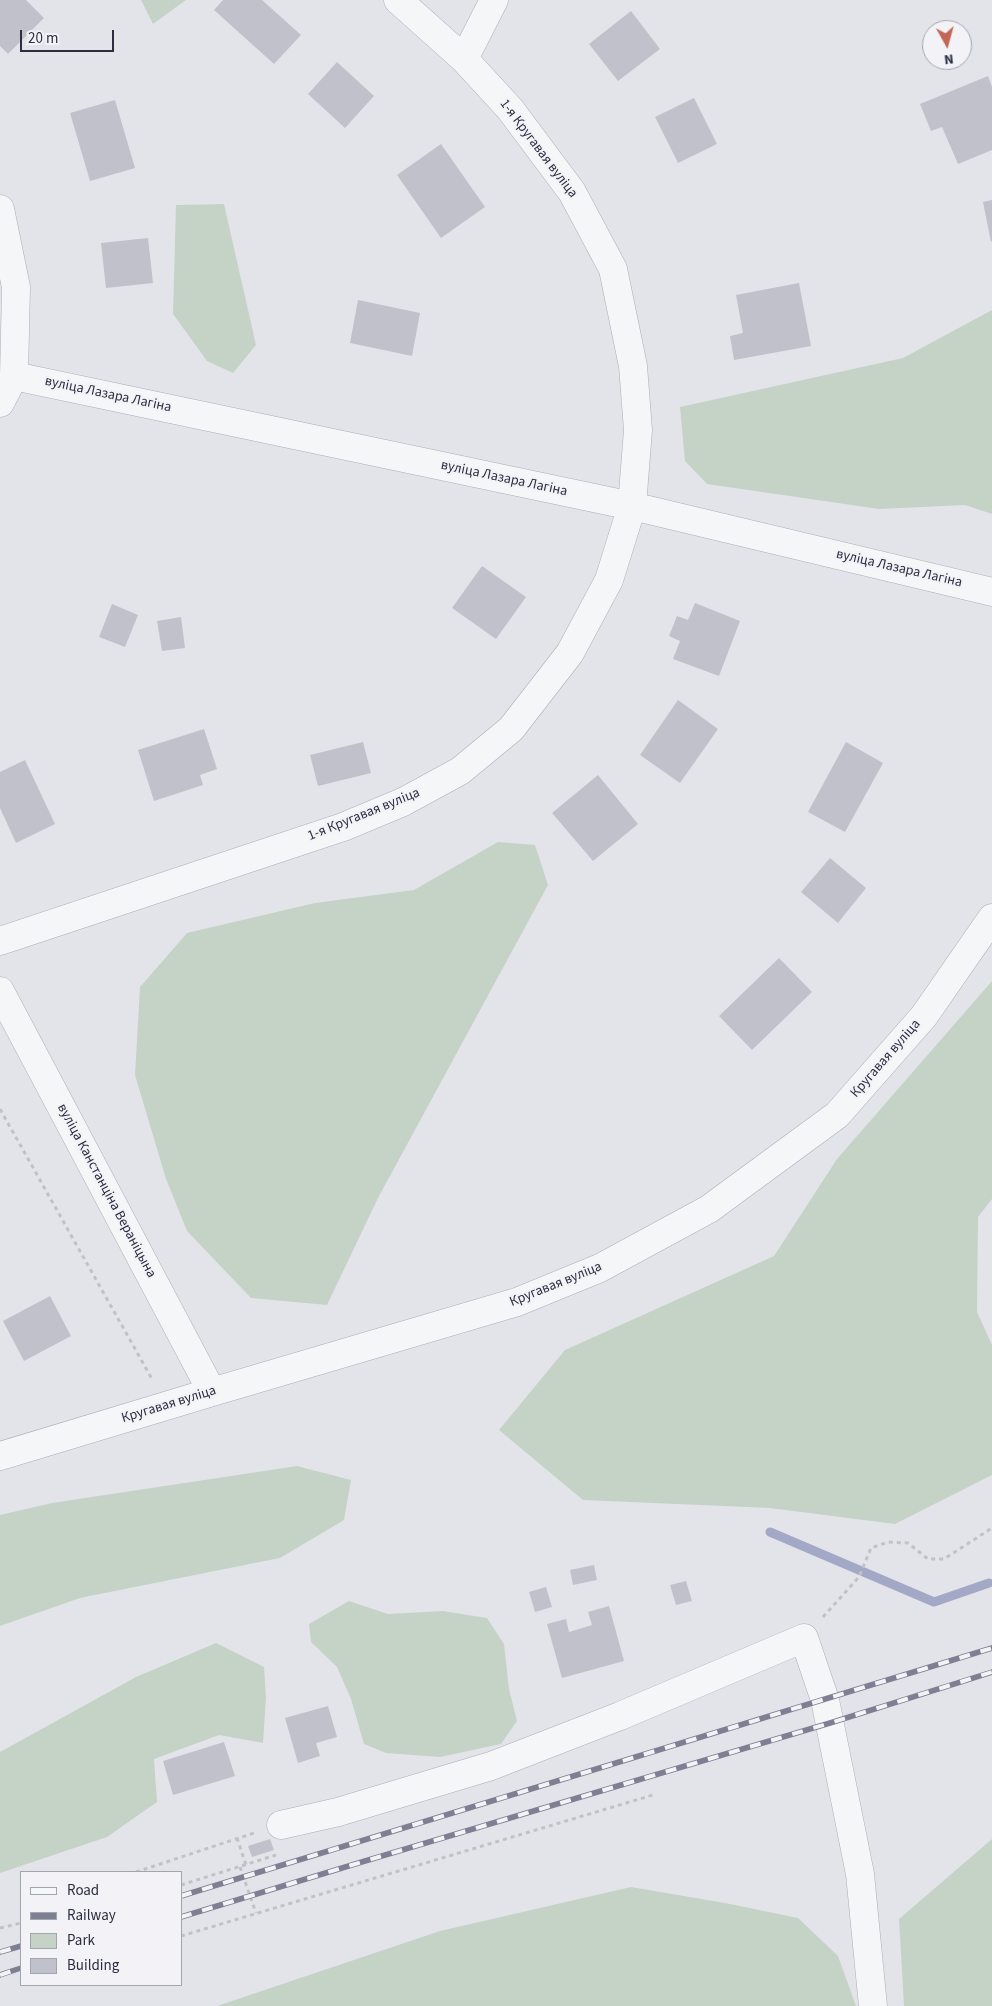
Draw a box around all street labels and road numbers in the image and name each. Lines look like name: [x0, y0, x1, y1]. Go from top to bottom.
street label: 1-я Кругавая вуліца: [495, 96, 581, 202]
street label: вуліца Лазара Лагіна: [43, 373, 173, 417]
street label: вуліца Лазара Лагіна: [439, 457, 569, 501]
street label: вуліца Лазара Лагіна: [834, 546, 964, 592]
street label: 1-я Кругавая вуліца: [306, 785, 422, 845]
street label: Кругавая вуліца: [847, 1016, 925, 1102]
street label: вуліца Канстанціна Вераніцына: [53, 1101, 159, 1281]
street label: Кругавая вуліца: [507, 1259, 605, 1311]
street label: Кругавая вуліца: [120, 1383, 218, 1427]

